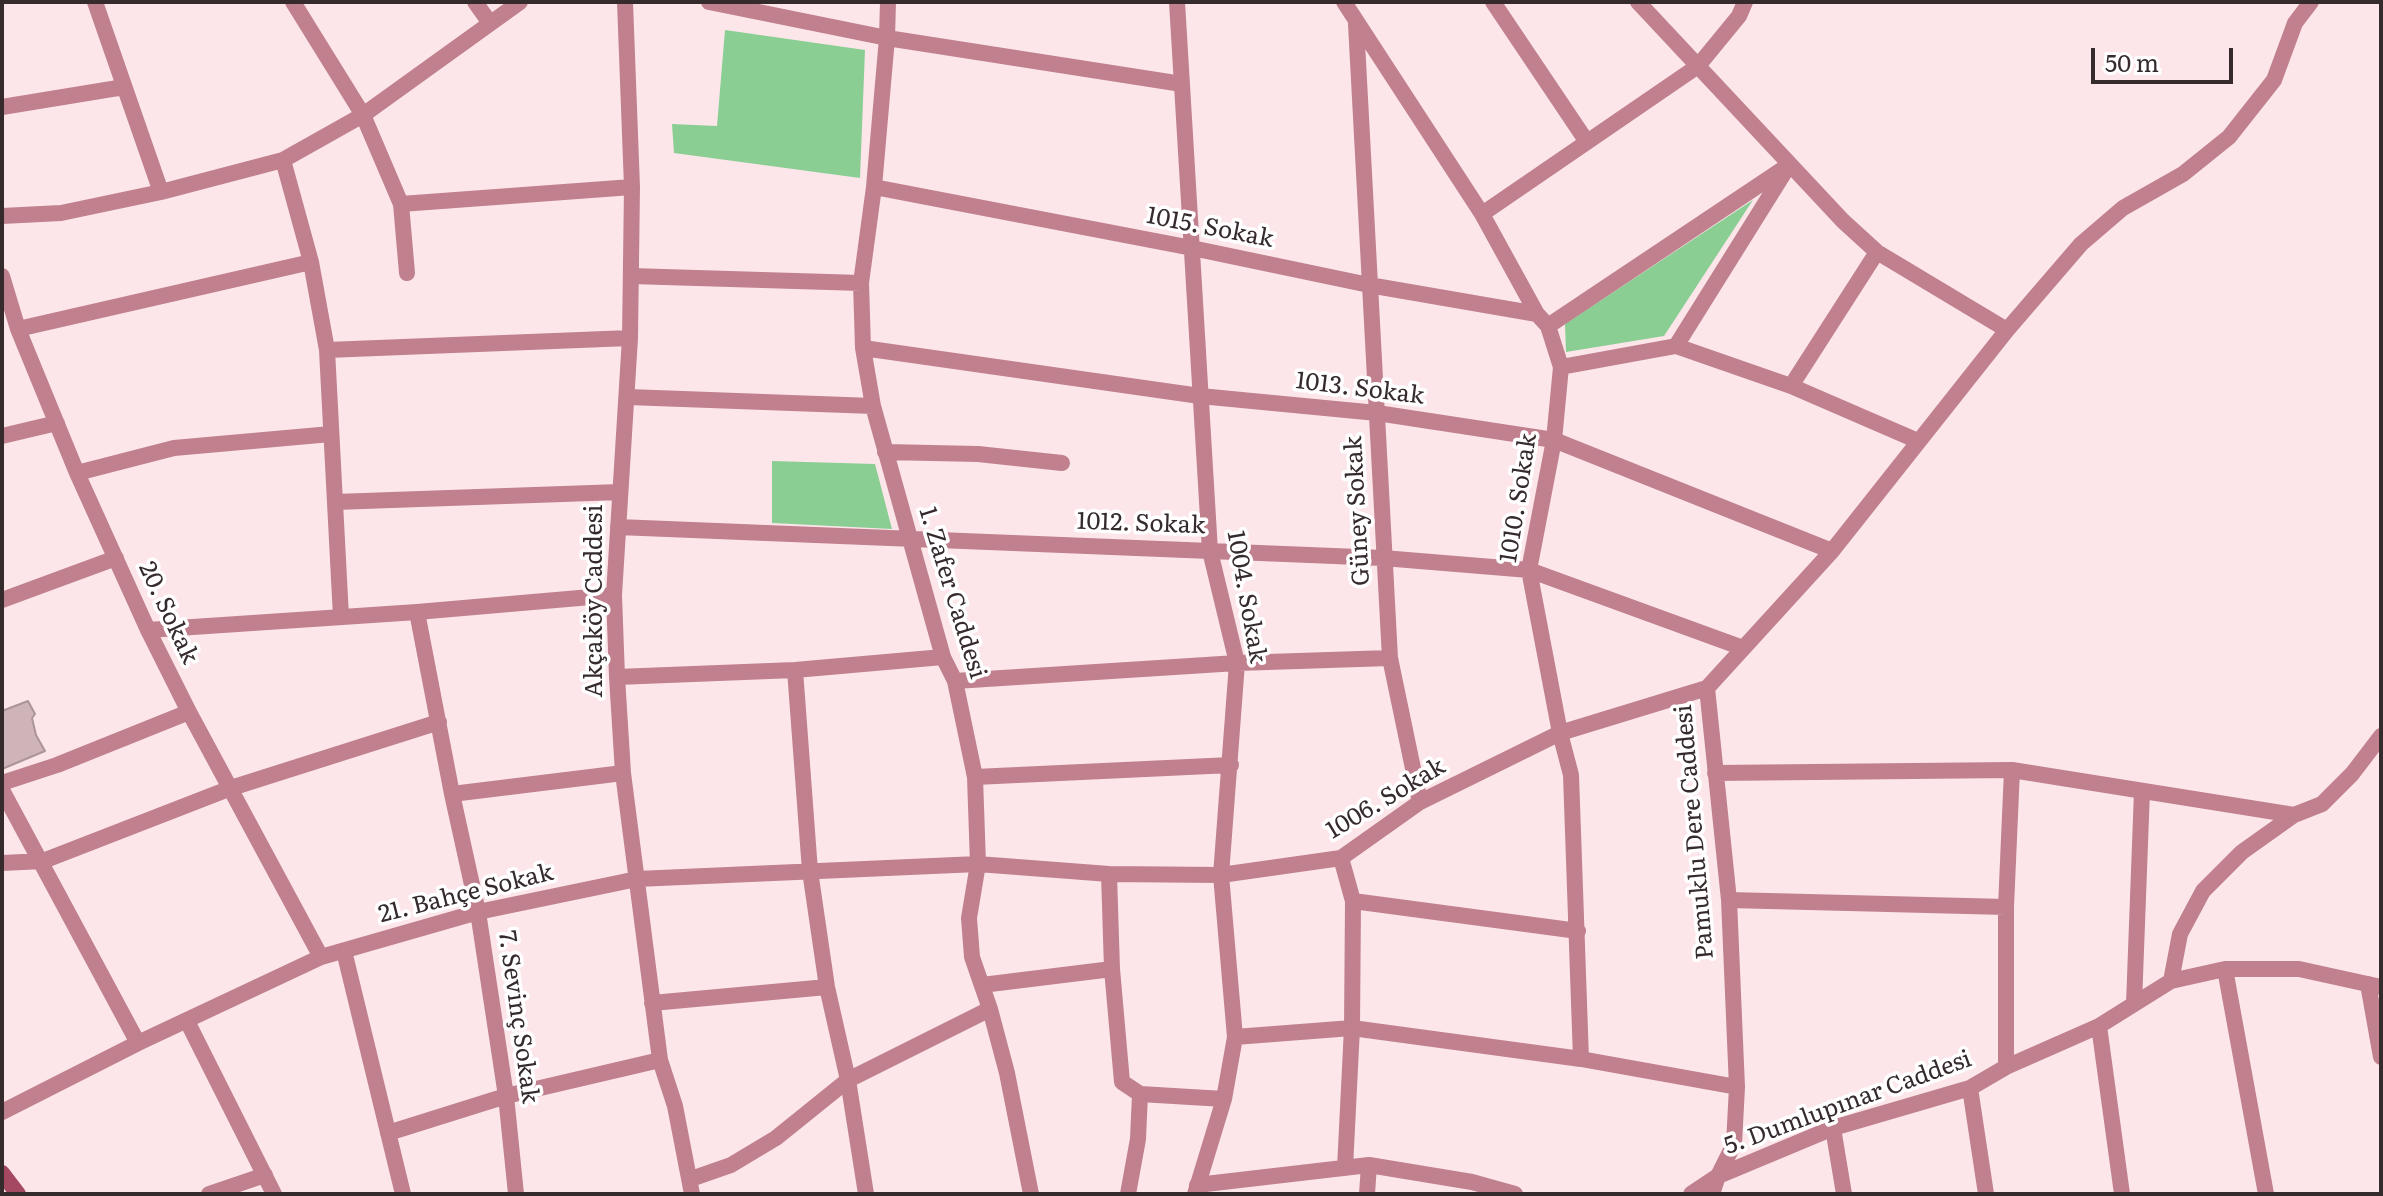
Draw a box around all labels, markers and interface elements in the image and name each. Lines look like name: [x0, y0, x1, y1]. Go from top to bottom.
scale bar: [2095, 32, 2237, 82]
text: 50 m: [2105, 44, 2159, 79]
street label: 1015. Sokak: [1144, 202, 1276, 254]
street label: 1013. Sokak: [1294, 367, 1426, 411]
street label: 1010. Sokak: [1495, 431, 1543, 565]
street label: Güney Sokak: [1340, 435, 1376, 587]
street label: 1. Zafer Caddesi: [912, 504, 992, 682]
street label: Akçaköy Caddesi: [581, 505, 609, 697]
street label: 1012. Sokak: [1076, 507, 1206, 541]
street label: 1004. Sokak: [1220, 529, 1272, 665]
street label: 20. Sokak: [132, 557, 204, 669]
street label: Pamuklu Dere Caddesi: [1670, 704, 1720, 960]
street label: 1006. Sokak: [1321, 752, 1451, 846]
street label: 21. Bahçe Sokak: [376, 858, 556, 930]
street label: 7. Sevinç Sokak: [492, 929, 544, 1105]
street label: 5. Dumlupınar Caddesi: [1720, 1045, 1976, 1161]

